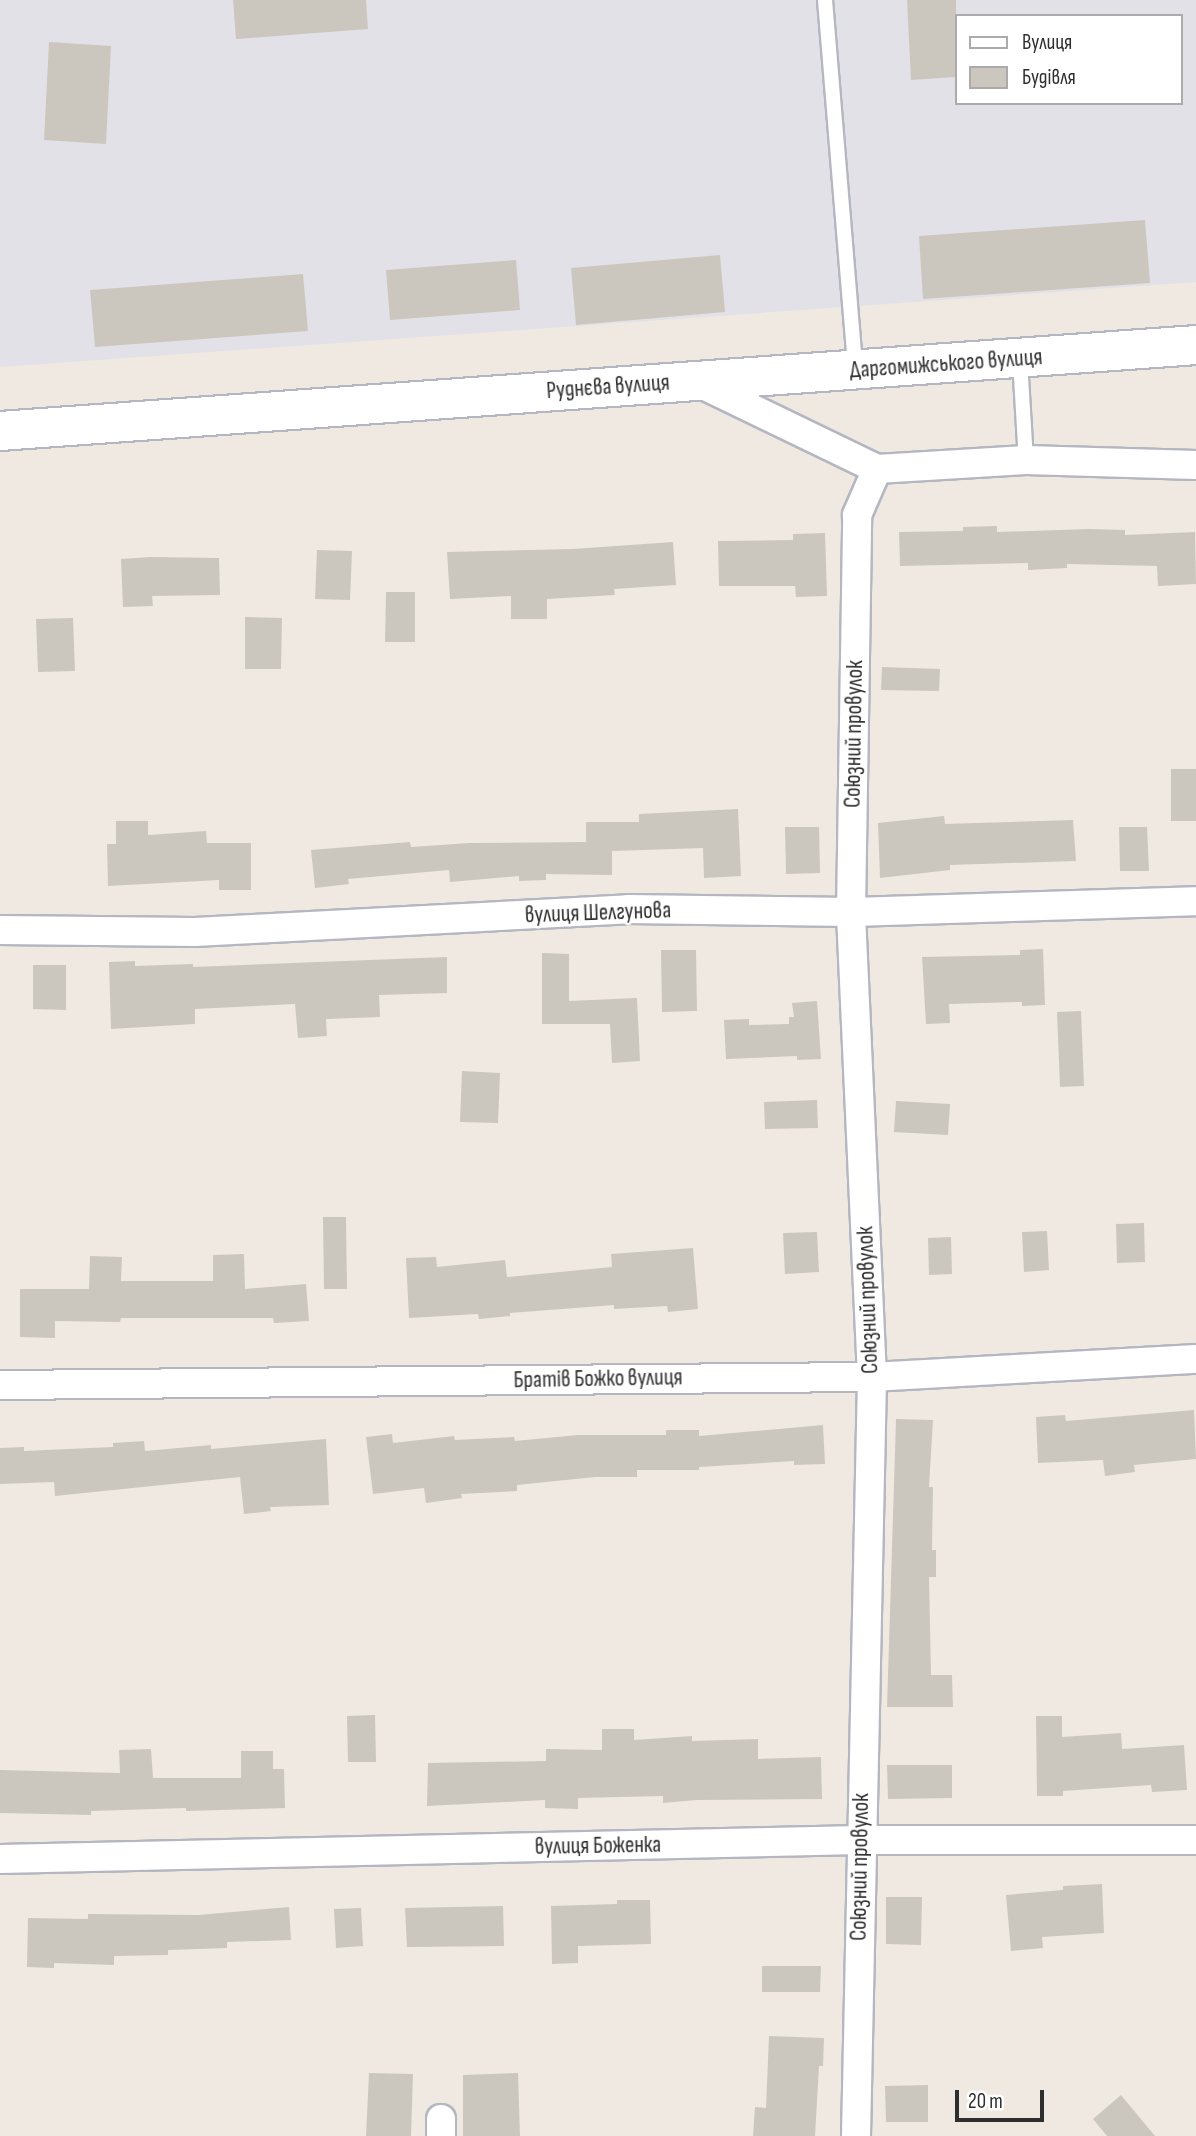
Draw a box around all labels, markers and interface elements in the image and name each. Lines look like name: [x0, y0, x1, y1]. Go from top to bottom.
legend: [954, 14, 1182, 105]
text: Вулиця: [1022, 30, 1072, 55]
text: Будівля: [1022, 65, 1076, 90]
street label: Даргомижського вулиця: [849, 343, 1043, 385]
street label: Руднєва вулиця: [545, 369, 671, 405]
street label: Союзний провулок: [839, 660, 869, 808]
street label: вулиця Шелгунова: [524, 897, 672, 929]
street label: Союзний провулок: [852, 1226, 884, 1374]
street label: Братів Божко вулиця: [513, 1364, 683, 1394]
street label: Союзний провулок: [845, 1793, 875, 1941]
street label: вулиця Боженка: [535, 1831, 661, 1861]
scale bar: [958, 2076, 1047, 2120]
text: 20 m: [968, 2089, 1003, 2114]

